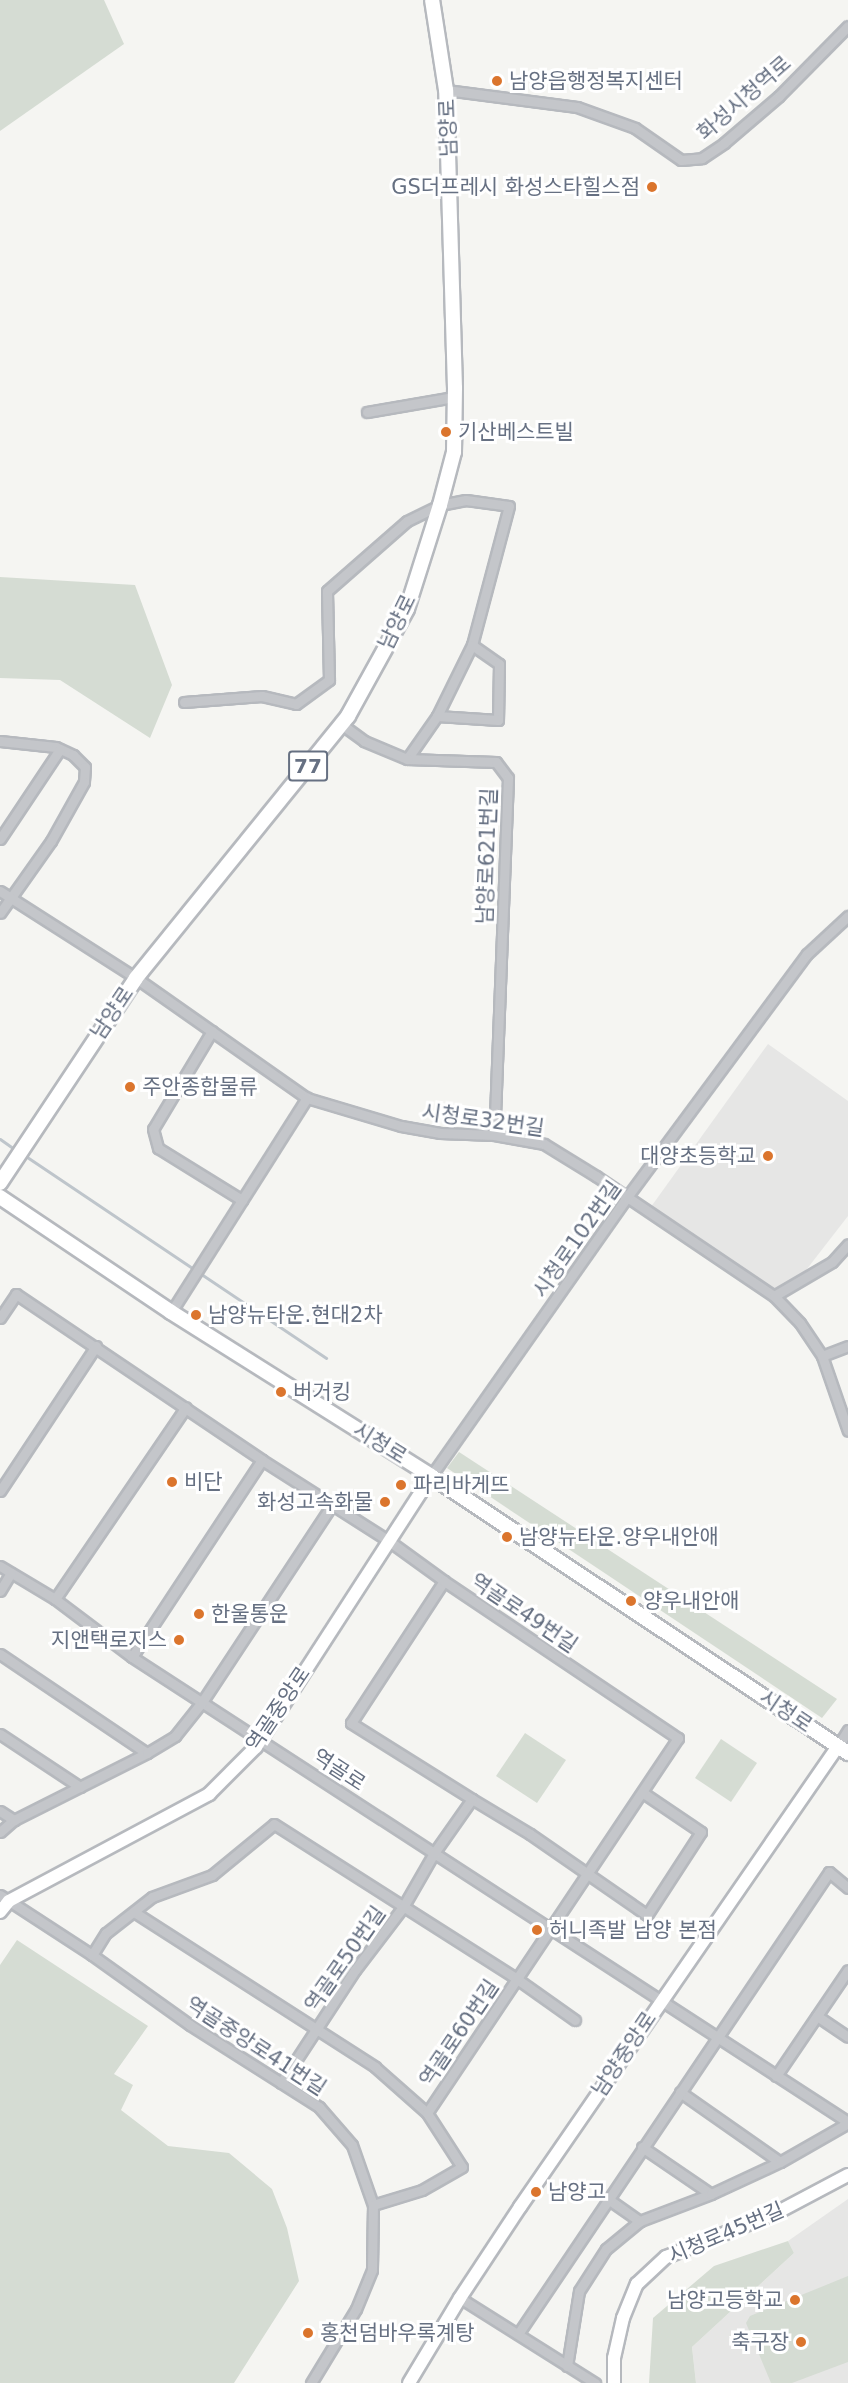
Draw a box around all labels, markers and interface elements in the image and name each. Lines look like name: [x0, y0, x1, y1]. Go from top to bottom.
street label: 화성시청역로: [692, 50, 796, 146]
place label: 남양읍행정복지센터: [509, 68, 683, 94]
marker: 남양읍행정복지센터: [490, 74, 504, 88]
street label: 남양로: [434, 99, 462, 157]
place label: GS더프레시 화성스타힐스점: [391, 174, 640, 200]
marker: GS더프레시 화성스타힐스점: [645, 180, 659, 194]
place label: 기산베스트빌: [458, 419, 574, 445]
marker: 기산베스트빌: [439, 425, 453, 439]
street label: 남양로: [373, 590, 421, 654]
road number: 77: [287, 749, 329, 783]
street label: 남양로621번길: [472, 787, 502, 925]
street label: 남양로: [85, 982, 139, 1044]
place label: 주안종합물류: [142, 1074, 258, 1100]
marker: 주안종합물류: [123, 1080, 137, 1094]
street label: 시청로32번길: [420, 1099, 546, 1141]
place label: 대양초등학교: [640, 1143, 756, 1169]
marker: 대양초등학교: [761, 1149, 775, 1163]
street label: 시청로102번길: [527, 1176, 627, 1302]
place label: 남양뉴타운.현대2차: [208, 1302, 383, 1328]
marker: 남양뉴타운.현대2차: [189, 1308, 203, 1322]
place label: 버거킹: [293, 1379, 351, 1405]
marker: 버거킹: [274, 1385, 288, 1399]
street label: 시청로: [349, 1417, 411, 1469]
place label: 비단: [184, 1469, 223, 1495]
place label: 파리바게뜨: [413, 1472, 510, 1498]
marker: 비단: [165, 1475, 179, 1489]
marker: 파리바게뜨: [394, 1478, 408, 1492]
place label: 화성고속화물: [257, 1489, 373, 1515]
marker: 화성고속화물: [378, 1495, 392, 1509]
place label: 남양뉴타운.양우내안애: [519, 1524, 719, 1550]
marker: 남양뉴타운.양우내안애: [500, 1530, 514, 1544]
street label: 역골로49번길: [466, 1568, 582, 1658]
place label: 양우내안애: [643, 1588, 740, 1614]
marker: 양우내안애: [624, 1594, 638, 1608]
place label: 한울통운: [211, 1601, 288, 1627]
marker: 한울통운: [192, 1607, 206, 1621]
place label: 지앤택로지스: [51, 1627, 167, 1653]
marker: 지앤택로지스: [172, 1633, 186, 1647]
street label: 역골중앙로: [241, 1662, 315, 1756]
street label: 시청로: [755, 1684, 817, 1738]
street label: 역골로: [308, 1744, 370, 1796]
street label: 역골로50번길: [299, 1901, 391, 2017]
place label: 허니족발 남양 본점: [549, 1917, 717, 1943]
marker: 허니족발 남양 본점: [530, 1923, 544, 1937]
street label: 역골로60번길: [414, 1975, 504, 2091]
street label: 역골중앙로41번길: [181, 1991, 331, 2101]
street label: 남양중앙로: [587, 2007, 661, 2101]
place label: 남양고: [548, 2179, 606, 2205]
marker: 남양고: [529, 2185, 543, 2199]
street label: 시청로45번길: [664, 2197, 788, 2269]
place label: 남양고등학교: [667, 2287, 783, 2313]
marker: 남양고등학교: [788, 2293, 802, 2307]
place label: 홍천덤바우록계탕: [320, 2320, 475, 2346]
marker: 홍천덤바우록계탕: [301, 2326, 315, 2340]
place label: 축구장: [731, 2329, 789, 2355]
marker: 축구장: [794, 2335, 808, 2349]

